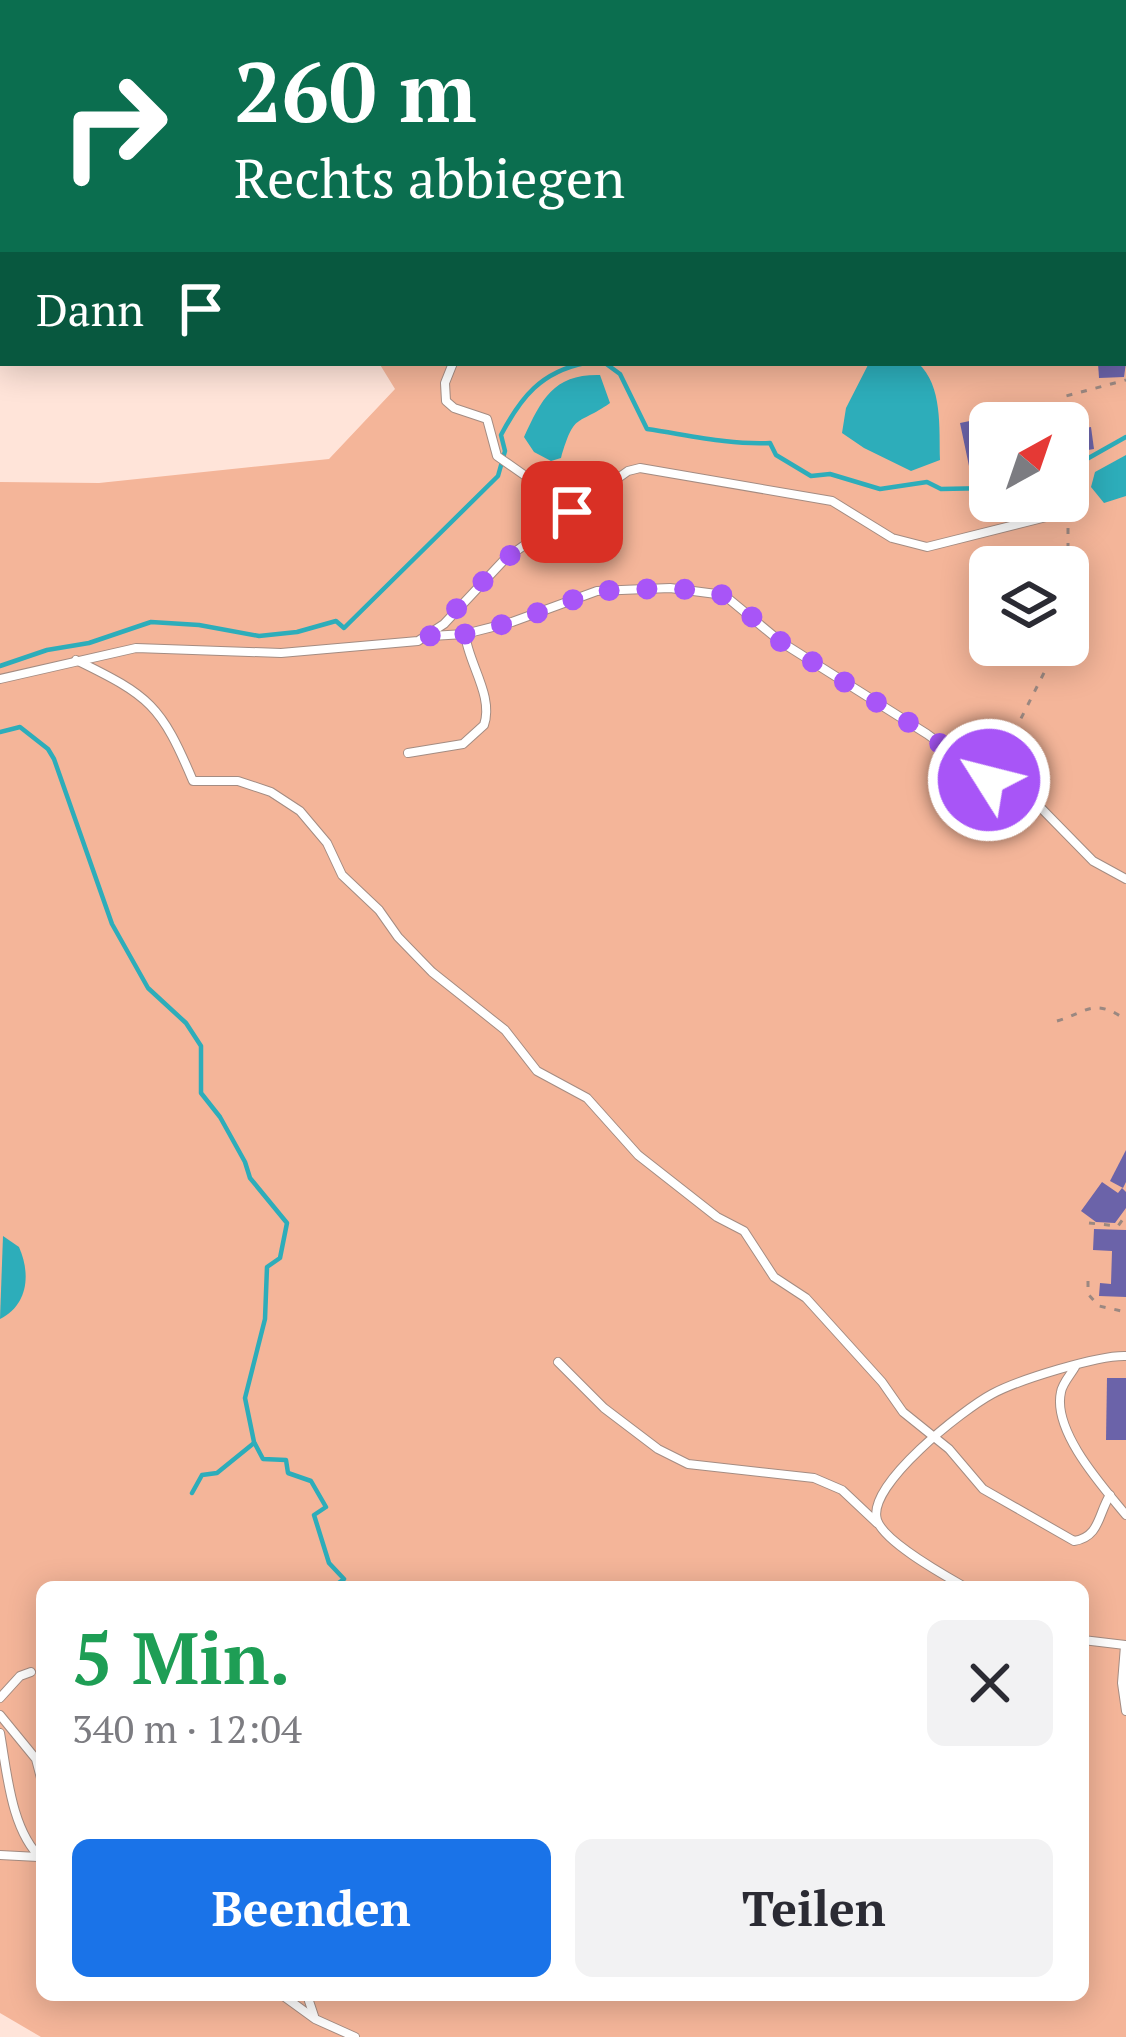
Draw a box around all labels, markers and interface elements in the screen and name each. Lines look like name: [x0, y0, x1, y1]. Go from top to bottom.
text: 260 m: [234, 35, 477, 146]
icon: right: [36, 48, 192, 204]
text: Rechts abbiegen: [234, 142, 625, 213]
icon: arrive: [168, 276, 234, 342]
text: Dann: [36, 279, 144, 339]
north arrow: [969, 402, 1089, 522]
map controls: [969, 402, 1089, 666]
pin: [521, 461, 623, 563]
icon: arrive: [539, 479, 605, 545]
button: layers: [969, 546, 1089, 666]
position arrow: [926, 717, 1052, 843]
text: 5 Min.: [72, 1609, 291, 1705]
button: close: [927, 1620, 1053, 1746]
text: 340 m · 12:04: [72, 1702, 302, 1754]
button: Beenden: [72, 1839, 551, 1977]
button: Teilen: [575, 1839, 1053, 1977]

